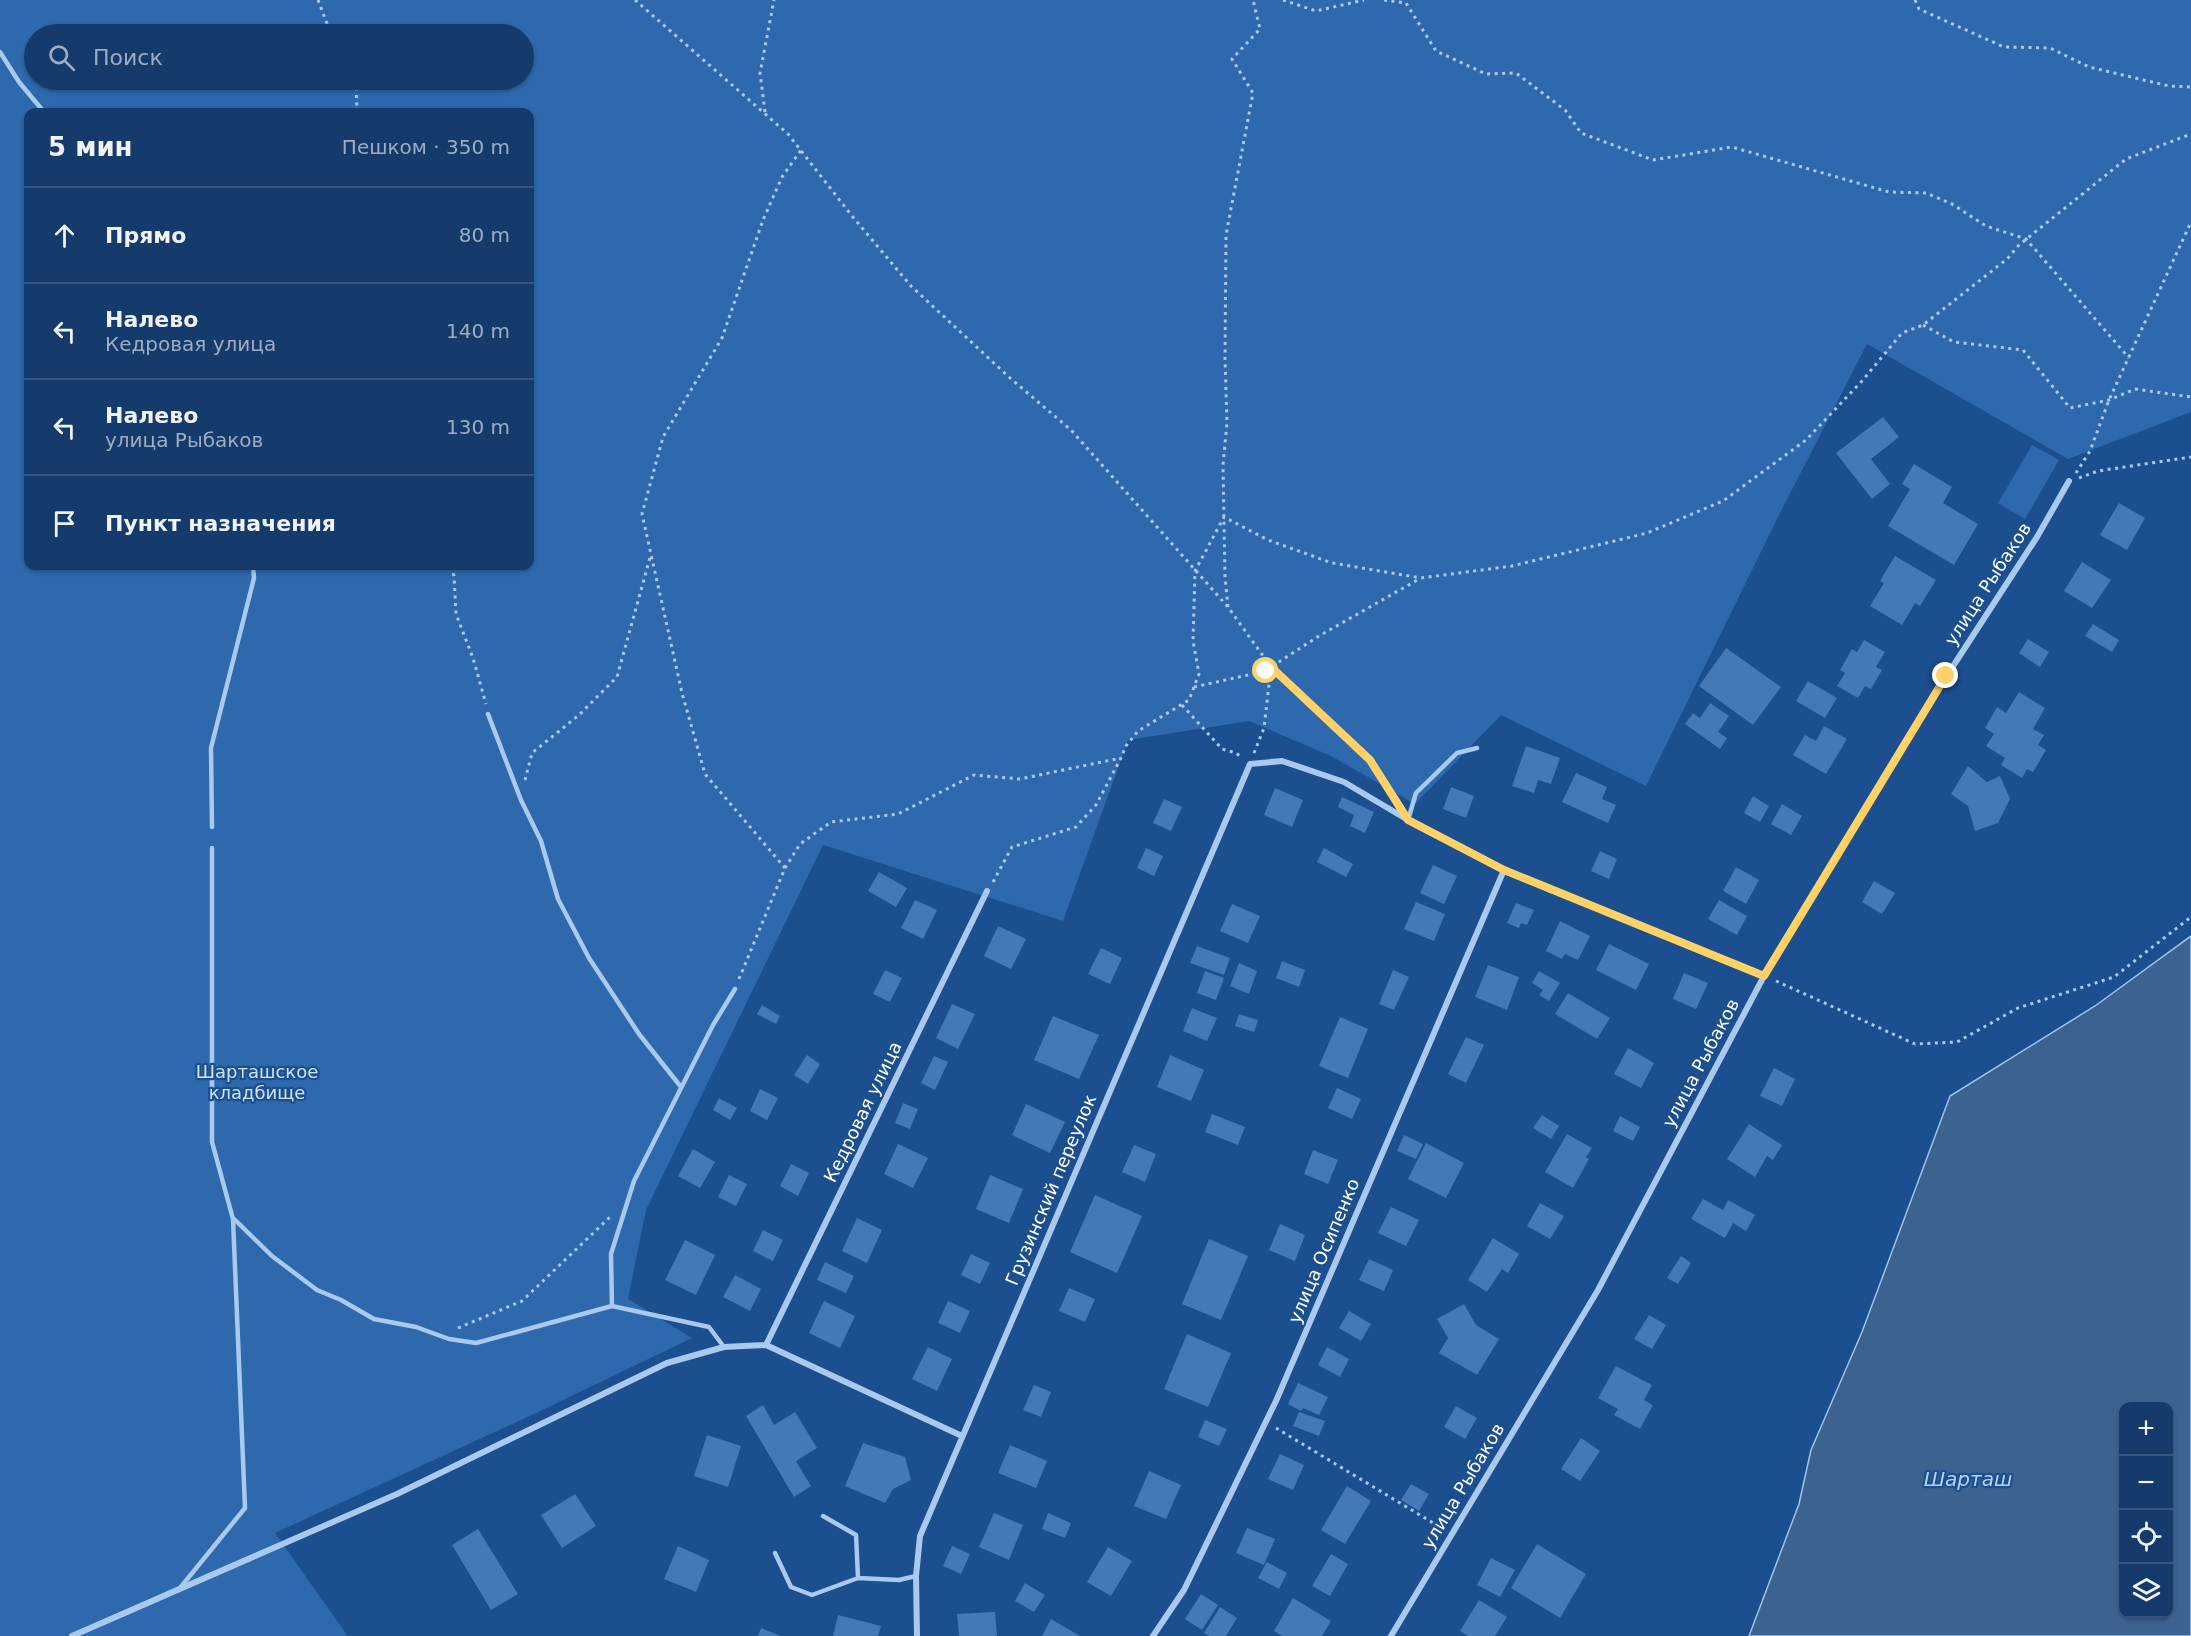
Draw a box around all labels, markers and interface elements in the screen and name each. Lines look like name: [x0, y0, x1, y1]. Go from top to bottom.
search box: [24, 24, 534, 90]
icon: search: [45, 41, 78, 74]
text: Поиск: [93, 45, 163, 70]
text: 5 мин: [48, 132, 133, 162]
text: Пешком · 350 m: [342, 135, 510, 159]
icon: ahead: [48, 219, 81, 252]
text: Прямо: [105, 223, 186, 248]
text: 80 m: [459, 223, 510, 247]
text: Налево: [105, 307, 198, 332]
icon: left: [48, 315, 81, 348]
text: 140 m: [446, 319, 510, 343]
text: Кедровая улица: [105, 332, 276, 356]
text: Налево: [105, 403, 198, 428]
icon: left: [48, 411, 81, 444]
text: 130 m: [446, 415, 510, 439]
text: улица Рыбаков: [105, 428, 263, 452]
icon: arrive: [48, 507, 81, 540]
text: Пункт назначения: [105, 511, 336, 536]
street label: улица Рыбаков: [1940, 518, 2035, 649]
route start: [1252, 657, 1278, 683]
route end: [1932, 662, 1958, 688]
street label: улица Рыбаков: [1658, 995, 1743, 1131]
street label: Кедровая улица: [819, 1038, 906, 1186]
park label: Шарташское кладбище: [196, 1061, 318, 1103]
street label: Грузинский переулок: [1001, 1091, 1100, 1288]
street label: улица Осипенко: [1284, 1175, 1364, 1326]
map controls: [2119, 1402, 2173, 1618]
button: +: [2119, 1402, 2173, 1456]
street label: улица Рыбаков: [1417, 1419, 1508, 1552]
button: −: [2119, 1456, 2173, 1510]
water label: Шарташ: [1924, 1467, 2012, 1491]
button: locate: [2119, 1510, 2173, 1564]
button: layers: [2119, 1564, 2173, 1618]

